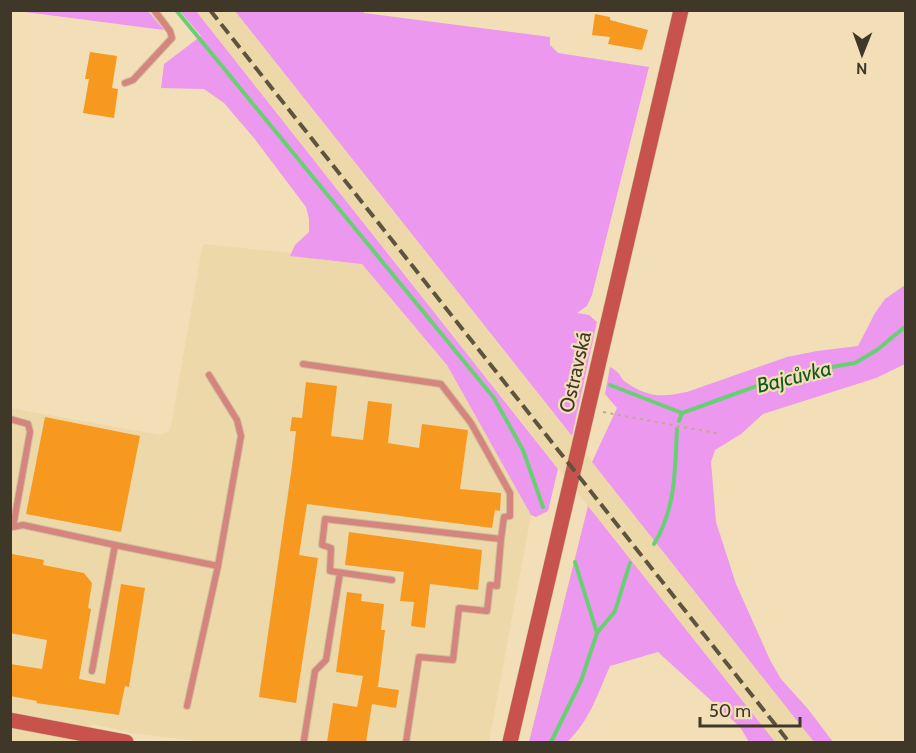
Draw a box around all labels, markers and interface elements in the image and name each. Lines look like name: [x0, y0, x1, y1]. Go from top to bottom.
north arrow: [832, 24, 892, 84]
text: N: [856, 59, 868, 78]
street label: Ostravská: [554, 329, 596, 415]
water label: Bajcůvka: [754, 355, 834, 399]
scale bar: [700, 690, 800, 728]
text: 50 m: [709, 700, 751, 722]

